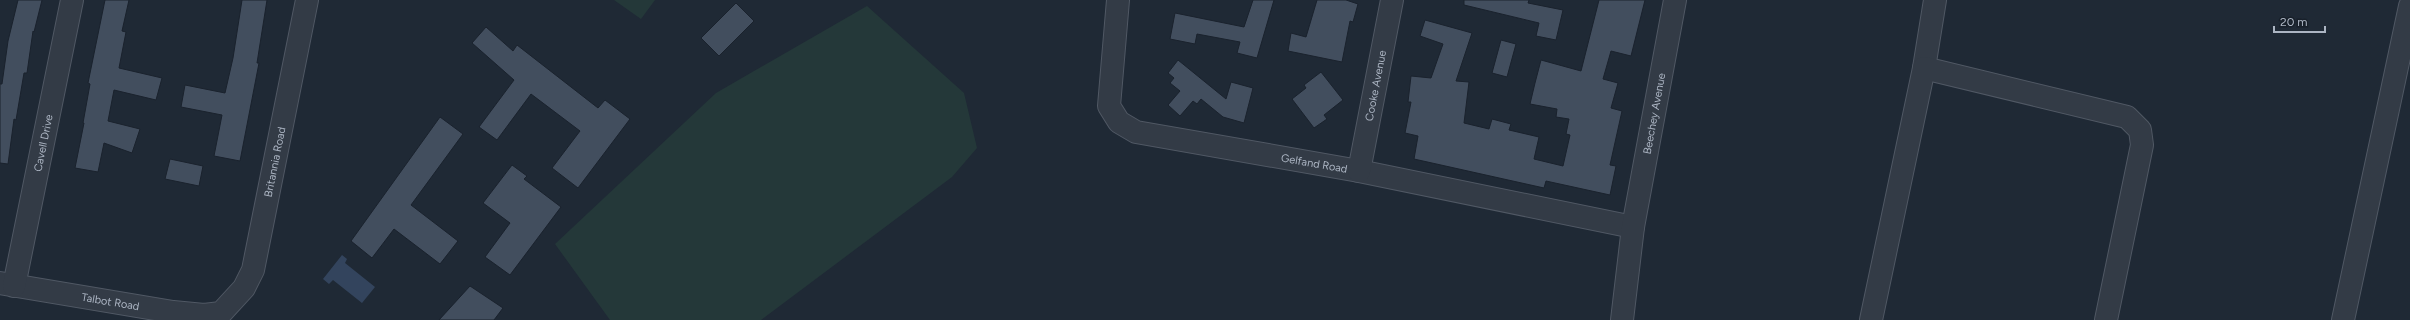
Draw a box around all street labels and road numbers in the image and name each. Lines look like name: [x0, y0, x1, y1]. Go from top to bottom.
street label: Cooke Avenue: [1363, 49, 1389, 122]
street label: Beechey Avenue: [1641, 72, 1668, 155]
street label: Cavell Drive: [31, 113, 56, 173]
street label: Britannia Road: [262, 126, 288, 198]
street label: Gelfand Road: [1280, 151, 1348, 176]
street label: Talbot Road: [80, 291, 140, 313]

